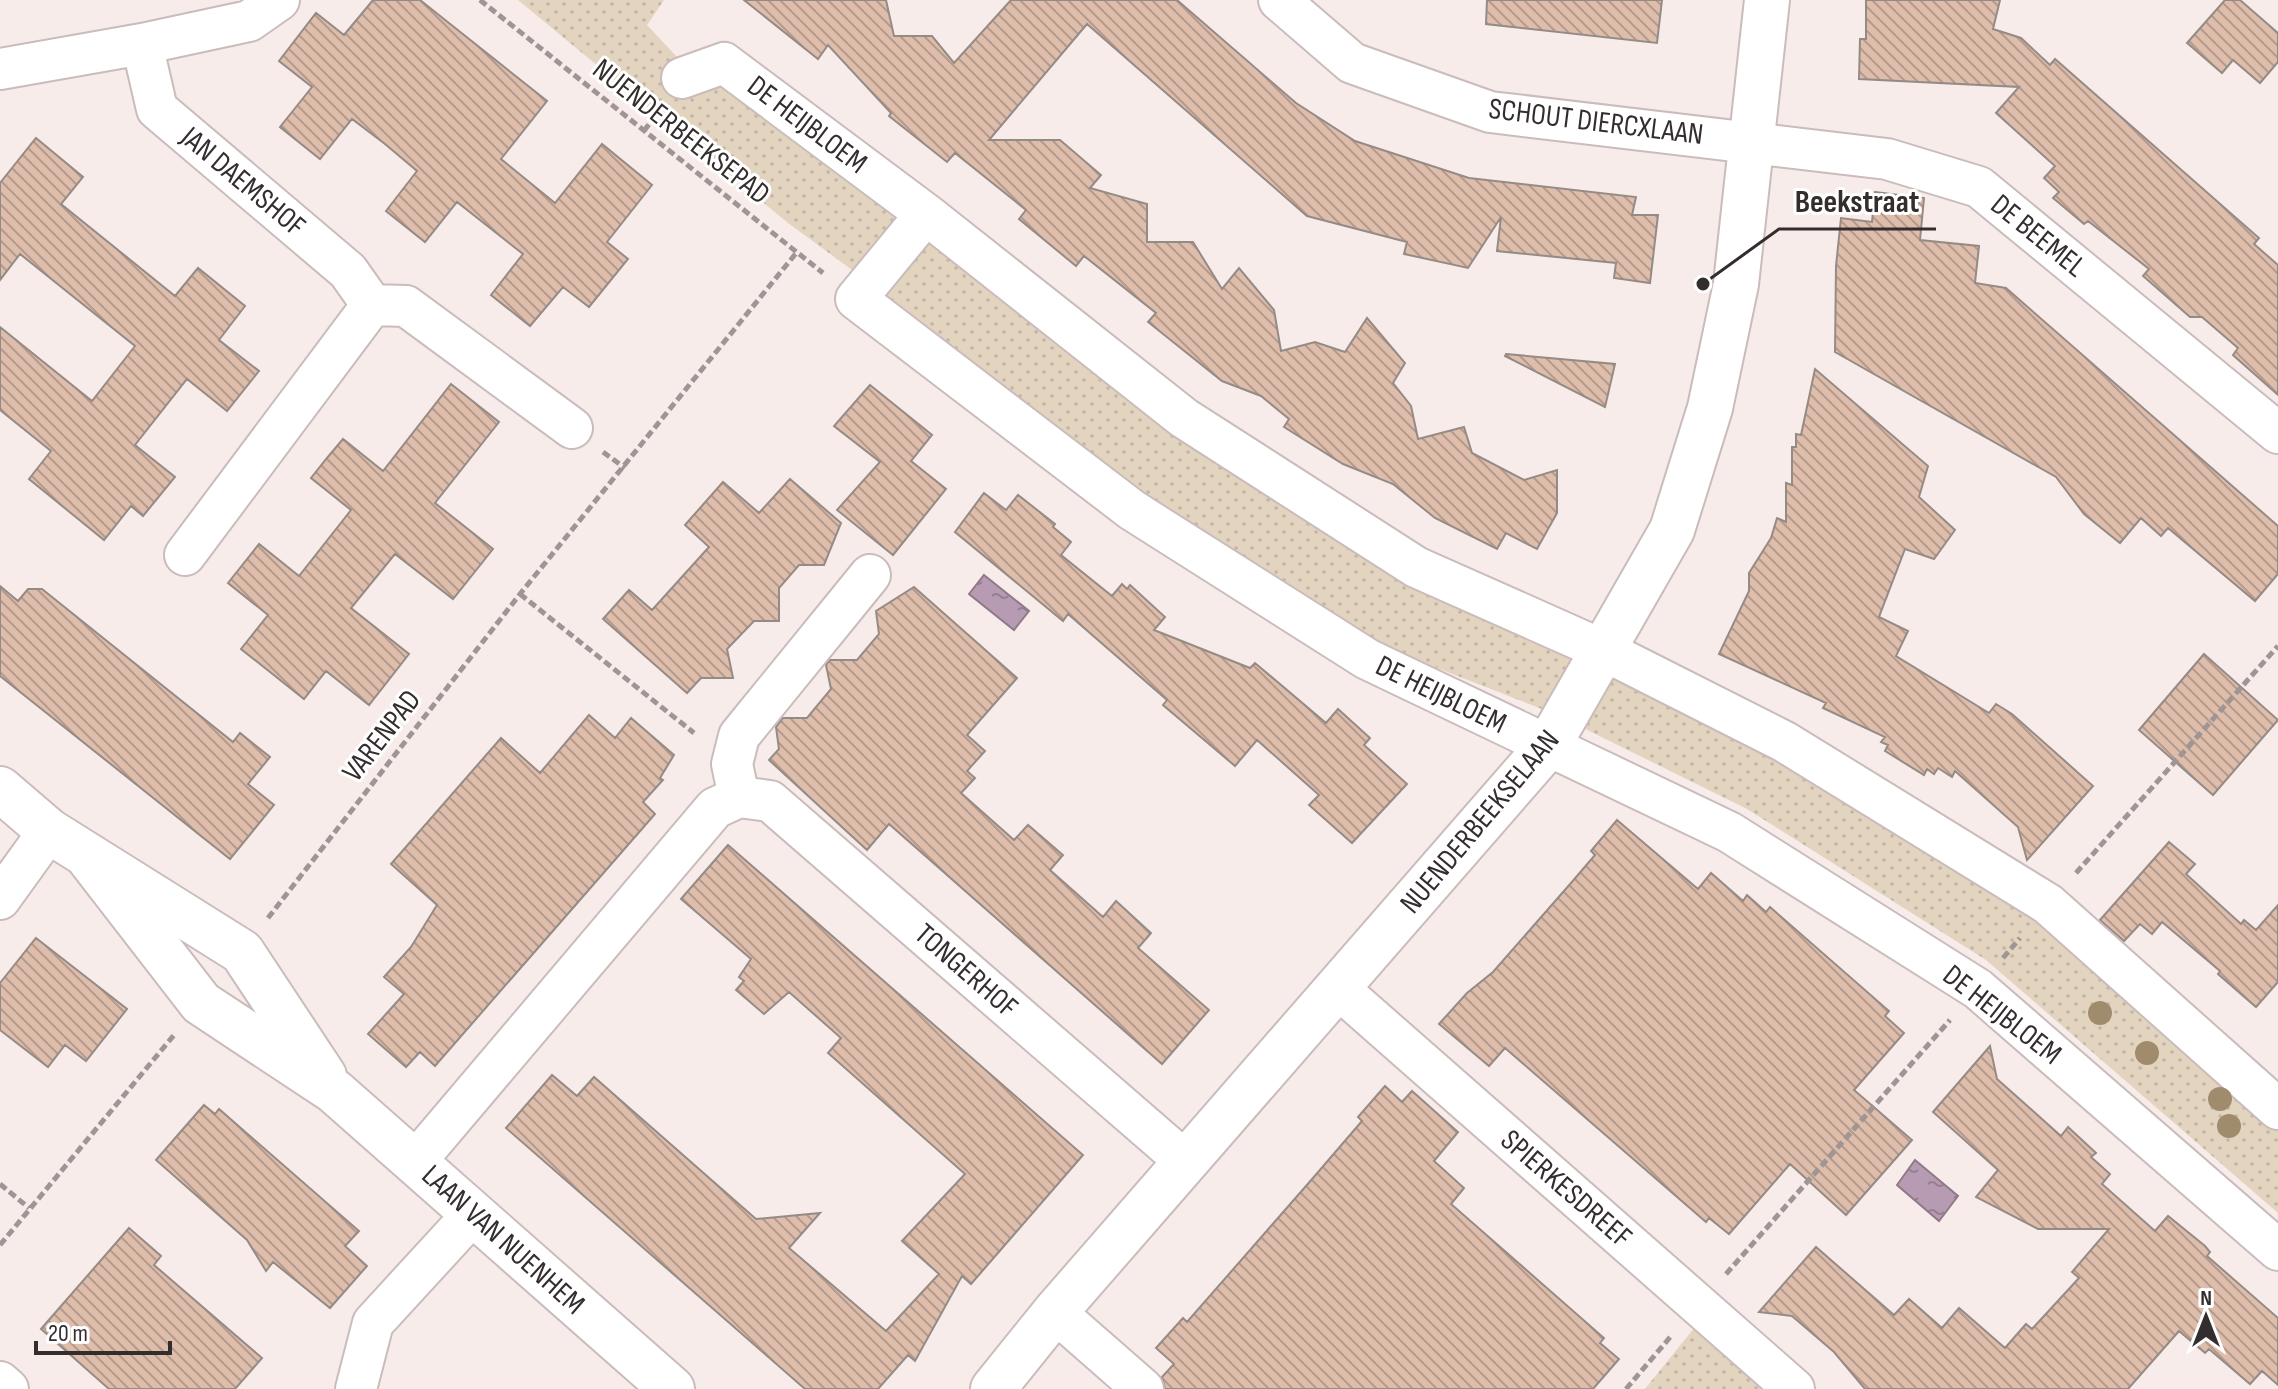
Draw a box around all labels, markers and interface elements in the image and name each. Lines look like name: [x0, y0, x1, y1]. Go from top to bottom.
street label: NUENDERBEEKSEPAD: [585, 52, 777, 212]
street label: DE HEIJBLOEM: [740, 68, 874, 182]
street label: SCHOUT DIERCXLAAN: [1487, 91, 1705, 153]
street label: JAN DAEMSHOF: [173, 119, 312, 244]
callout: Beekstraat: [1779, 173, 1936, 229]
text: Beekstraat: [1795, 183, 1919, 222]
street label: DE BEEMEL: [1983, 187, 2093, 285]
street label: DE HEIJBLOEM: [1370, 648, 1512, 742]
street label: VARENPAD: [335, 683, 429, 789]
street label: NUENDERBEEKSELAAN: [1393, 723, 1567, 921]
street label: TONGERHOF: [907, 916, 1025, 1026]
street label: DE HEIJBLOEM: [1936, 958, 2068, 1072]
street label: SPIERKESDREEF: [1493, 1122, 1639, 1256]
street label: LAAN VAN NUENHEM: [414, 1158, 592, 1322]
north arrow: [2166, 1277, 2246, 1357]
text: N: [2200, 1285, 2212, 1312]
scale bar: [36, 1305, 170, 1355]
text: 20 m: [48, 1319, 88, 1348]

